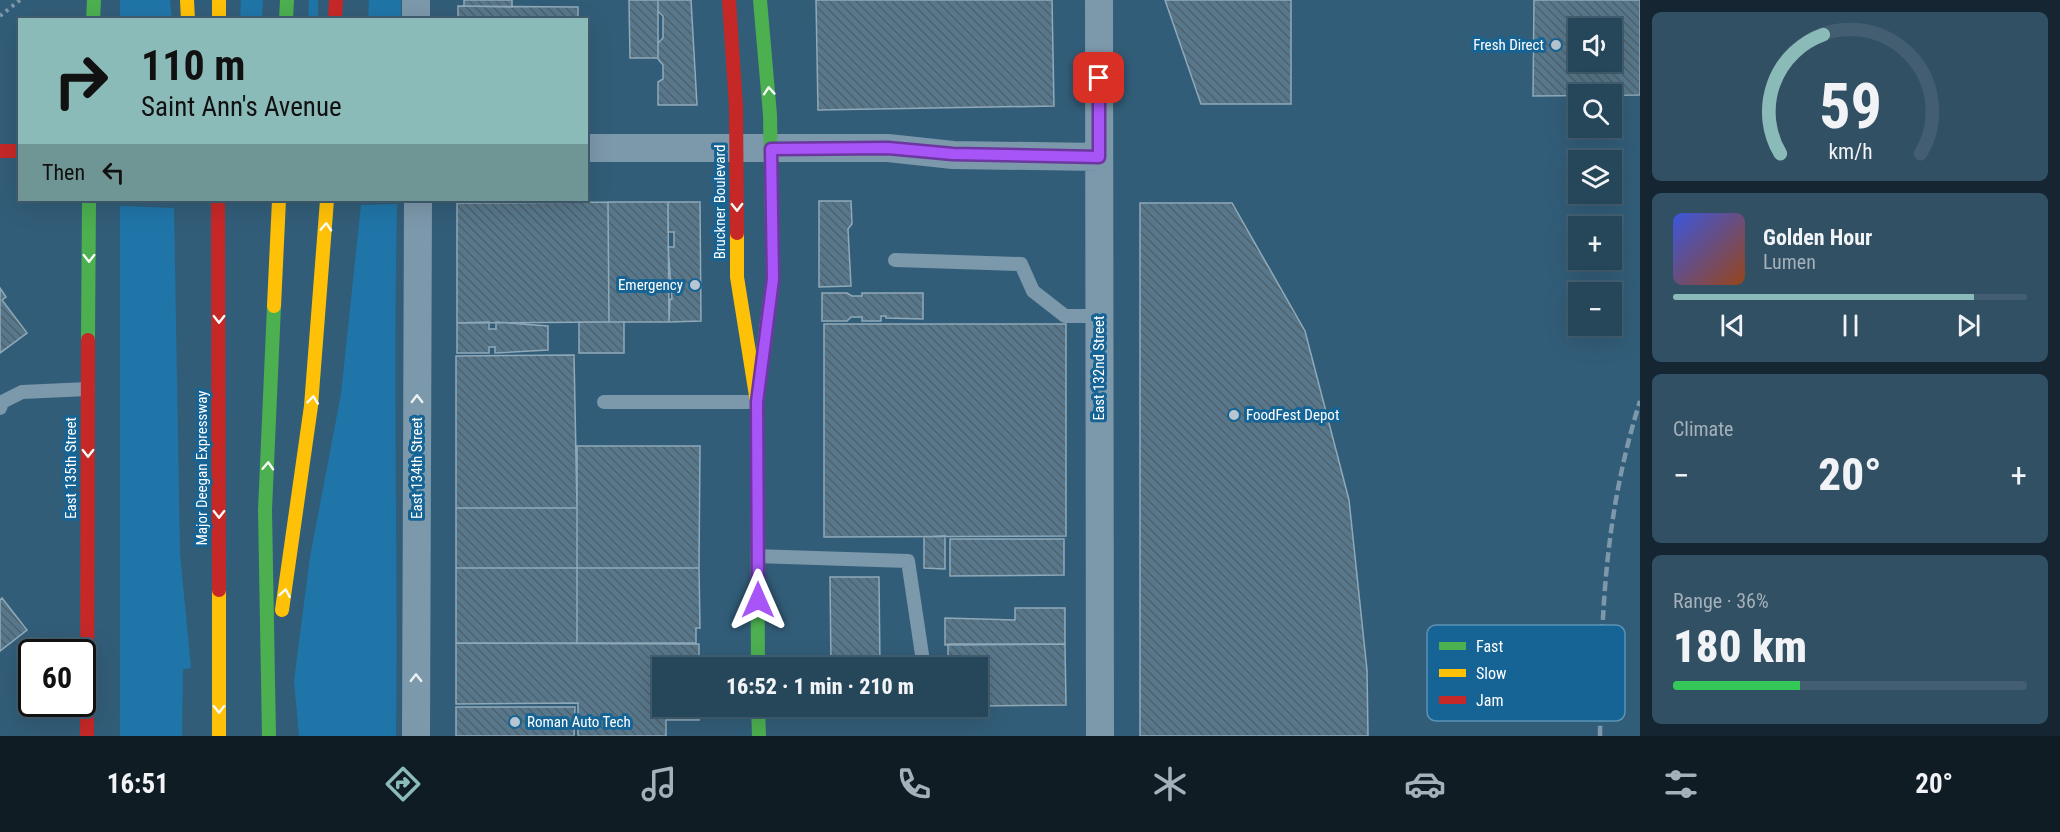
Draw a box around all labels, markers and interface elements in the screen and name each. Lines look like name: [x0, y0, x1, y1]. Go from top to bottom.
map controls: [1568, 18, 1622, 336]
button: sound: [1568, 18, 1622, 72]
place label: Fresh Direct: [1473, 36, 1544, 54]
marker: Fresh Direct: [1549, 38, 1563, 52]
text: 110 m: [141, 41, 246, 90]
icon: right: [42, 42, 120, 120]
pin: [1073, 52, 1124, 103]
icon: arrive: [1082, 61, 1115, 94]
text: 59: [1818, 70, 1882, 143]
button: search: [1568, 84, 1622, 138]
one-way arrow: [762, 86, 775, 95]
text: Saint Ann's Avenue: [141, 91, 342, 123]
text: km/h: [1828, 139, 1872, 164]
street label: Bruckner Boulevard: [711, 145, 729, 259]
button: layers: [1568, 150, 1622, 204]
icon: left: [97, 156, 130, 189]
text: Then: [42, 160, 85, 185]
one-way arrow: [730, 203, 743, 212]
button: +: [1568, 216, 1622, 270]
one-way arrow: [320, 223, 333, 232]
text: Golden Hour: [1763, 225, 1872, 250]
text: Lumen: [1763, 250, 1816, 274]
one-way arrow: [83, 253, 95, 262]
place label: Emergency: [618, 276, 683, 294]
marker: Emergency: [688, 278, 702, 292]
button: −: [1568, 282, 1622, 336]
icon: previous: [1716, 309, 1749, 342]
icon: pause: [1834, 309, 1867, 342]
icon: next: [1952, 309, 1985, 342]
one-way arrow: [213, 314, 225, 323]
street label: East 132nd Street: [1090, 316, 1108, 420]
street label: Major Deegan Expressway: [193, 391, 211, 546]
one-way arrow: [411, 394, 423, 403]
one-way arrow: [306, 395, 319, 405]
place label: FoodFest Depot: [1246, 406, 1339, 424]
marker: FoodFest Depot: [1227, 408, 1241, 422]
street label: East 135th Street: [62, 417, 80, 519]
street label: East 134th Street: [408, 417, 426, 519]
text: Climate: [1673, 417, 1733, 441]
one-way arrow: [82, 448, 94, 457]
text: 20°: [1818, 448, 1882, 501]
text: −: [1673, 456, 1690, 495]
text: +: [2011, 456, 2027, 495]
one-way arrow: [261, 461, 274, 470]
one-way arrow: [213, 509, 225, 518]
position arrow: [726, 568, 790, 632]
one-way arrow: [278, 588, 291, 598]
text: Range · 36%: [1673, 589, 1769, 613]
text: 180 km: [1673, 620, 1807, 673]
legend: [1427, 625, 1625, 721]
text: Fast: [1476, 637, 1503, 656]
speed limit sign: 60: [18, 639, 96, 717]
text: Slow: [1476, 664, 1506, 683]
one-way arrow: [410, 673, 422, 682]
text: 16:52 · 1 min · 210 m: [726, 674, 914, 699]
text: Jam: [1476, 691, 1503, 710]
one-way arrow: [213, 704, 225, 713]
place label: Roman Auto Tech: [527, 713, 631, 731]
marker: Roman Auto Tech: [508, 715, 522, 729]
icon: directions: [382, 763, 424, 805]
icon: music: [638, 763, 680, 805]
icon: phone: [893, 763, 935, 805]
icon: climate: [1149, 763, 1191, 805]
icon: car: [1404, 763, 1446, 805]
icon: filters: [1660, 763, 1702, 805]
text: 16:51: [107, 768, 169, 800]
text: 20°: [1915, 768, 1953, 800]

